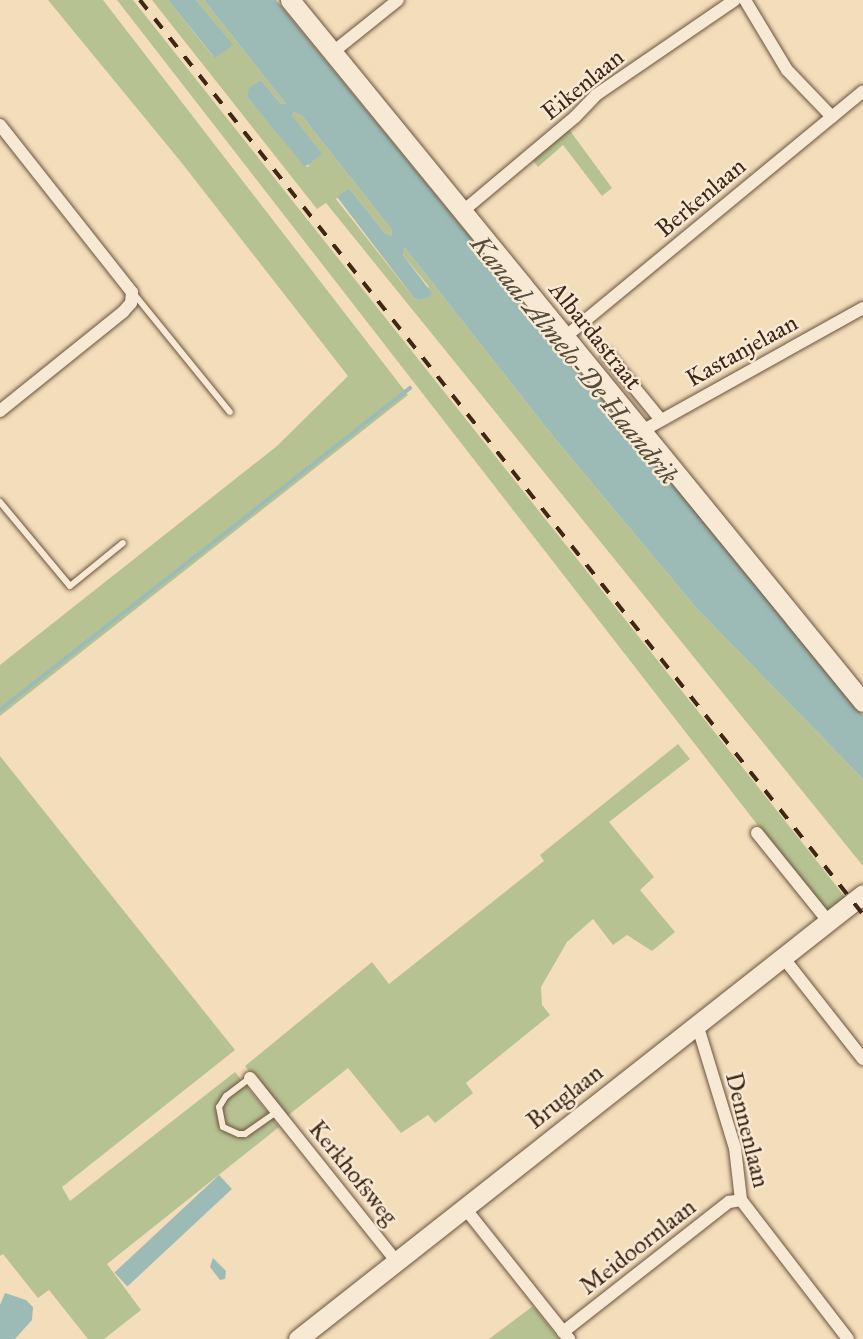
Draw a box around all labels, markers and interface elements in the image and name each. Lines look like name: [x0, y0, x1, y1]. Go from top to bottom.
street label: Eikenlaan: [536, 43, 630, 127]
street label: Berkenlaan: [650, 152, 752, 244]
water label: Kanaal Almelo-De Haandrik: [464, 229, 684, 491]
street label: Albardastraat: [543, 276, 647, 396]
street label: Kastanjelaan: [681, 309, 803, 393]
street label: Bruglaan: [521, 1058, 609, 1136]
street label: Dennenlaan: [719, 1069, 775, 1191]
street label: Kerkhofsweg: [302, 1115, 404, 1231]
street label: Meidoornlaan: [574, 1193, 702, 1301]

